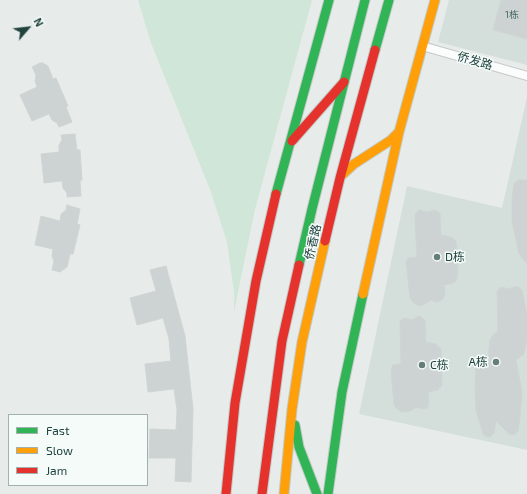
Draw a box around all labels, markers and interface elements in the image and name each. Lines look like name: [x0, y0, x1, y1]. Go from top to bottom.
north arrow: [8, 8, 48, 48]
house number: 1栋: [505, 9, 519, 21]
text: N: [31, 16, 47, 29]
street label: 侨发路: [456, 49, 494, 73]
street label: 侨香路: [302, 223, 324, 261]
place label: D栋: [445, 250, 465, 264]
marker: D栋: [432, 252, 442, 262]
place label: A栋: [469, 355, 488, 369]
marker: A栋: [491, 357, 501, 367]
place label: C栋: [430, 358, 449, 372]
marker: C栋: [417, 360, 427, 370]
legend: [8, 414, 148, 486]
text: Fast: [46, 423, 69, 437]
text: Slow: [46, 443, 73, 457]
text: Jam: [46, 463, 67, 477]

